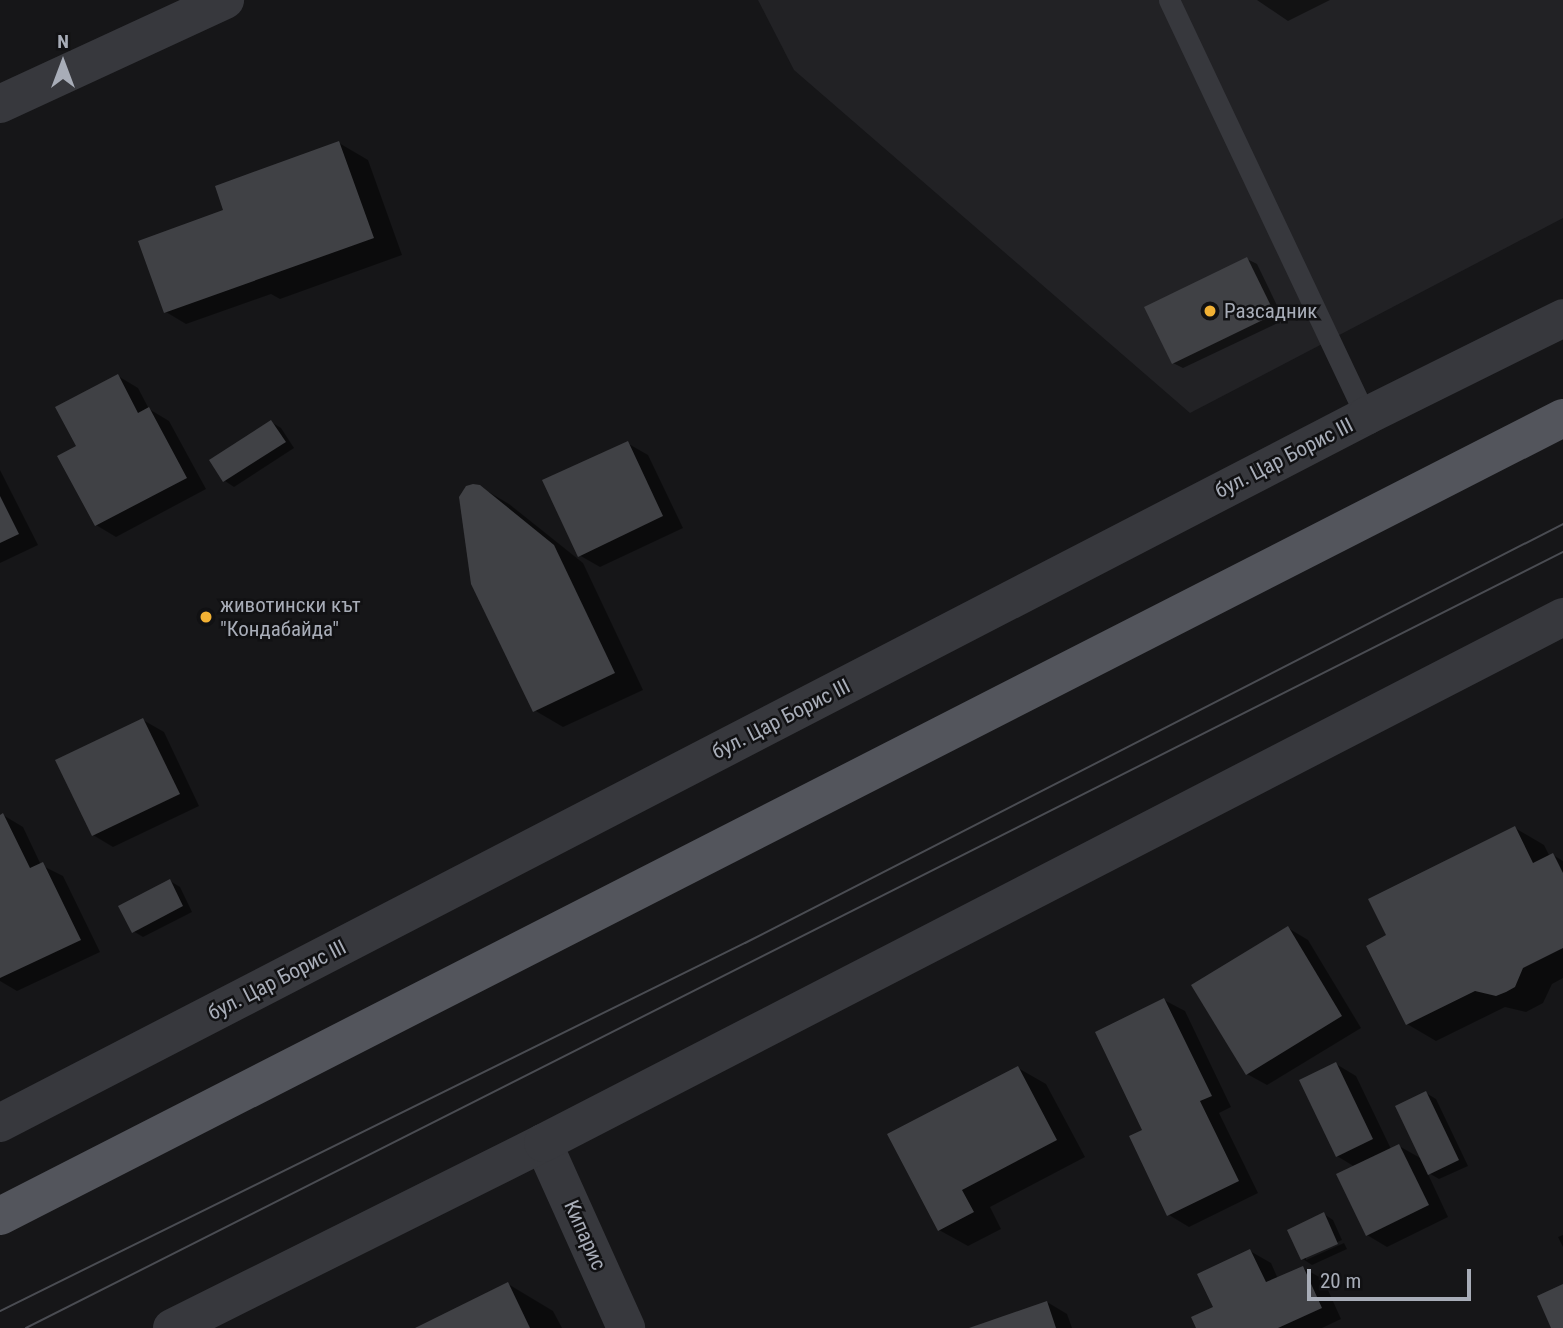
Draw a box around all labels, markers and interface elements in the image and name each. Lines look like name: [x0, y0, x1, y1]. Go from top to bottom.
north arrow: [28, 28, 98, 98]
text: N: [57, 30, 69, 53]
place label: Разсадник: [1224, 298, 1317, 324]
marker: Разсадник: [1202, 303, 1218, 319]
street label: бул. Цар Борис III: [1211, 412, 1357, 504]
place label: животински кът "Кондабайда": [220, 592, 361, 642]
marker: животински кът "Кондабайда": [198, 609, 214, 625]
street label: бул. Цар Борис III: [708, 673, 854, 765]
street label: бул. Цар Борис III: [204, 934, 350, 1026]
street label: Кипарис: [558, 1196, 612, 1274]
scale bar: [1311, 1254, 1476, 1298]
text: 20 m: [1320, 1269, 1361, 1293]

